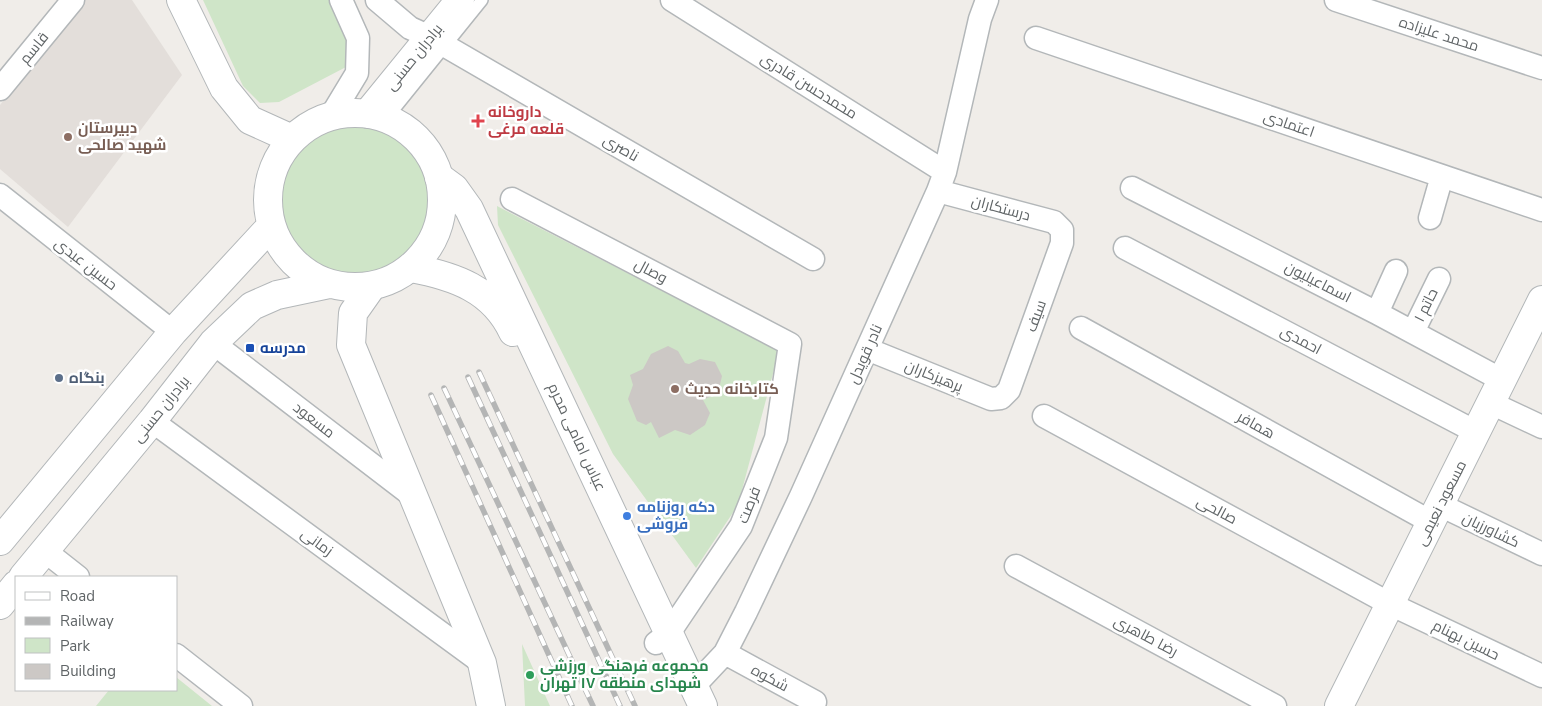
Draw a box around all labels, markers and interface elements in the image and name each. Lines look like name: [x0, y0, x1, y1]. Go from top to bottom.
street label: محمد علیزاده: [1396, 12, 1482, 56]
street label: برادران حسنی: [381, 19, 447, 95]
street label: قاسم: [15, 28, 53, 68]
street label: محمدحسن قادری: [757, 48, 861, 124]
place label: داروخانه قلعه مرغی: [488, 102, 564, 139]
street label: اعتمادی: [1261, 106, 1317, 142]
marker: داروخانه قلعه مرغی: [472, 115, 484, 127]
place label: دبیرستان شهید صالحی: [78, 118, 166, 155]
street label: ناصری: [599, 130, 643, 166]
marker: دبیرستان شهید صالحی: [62, 131, 74, 143]
street label: درستکاران: [969, 191, 1033, 225]
street label: حسین عبدی: [50, 233, 122, 295]
street label: وصال: [631, 254, 671, 288]
street label: اسماعیلیون: [1281, 257, 1355, 307]
street label: حاتم ۱: [1409, 285, 1443, 325]
street label: سیف: [1021, 297, 1051, 335]
street label: نادر قویدل: [843, 321, 887, 387]
street label: احمدی: [1277, 321, 1325, 359]
place label: مدرسه: [260, 338, 306, 358]
marker: مدرسه: [244, 342, 256, 354]
street label: پرهیزکاران: [902, 355, 966, 397]
place label: بنگاه: [69, 368, 105, 388]
street label: برادران حسنی: [128, 371, 194, 447]
marker: بنگاه: [53, 372, 65, 384]
place label: کتابخانه حدیث: [685, 379, 779, 399]
street label: عباس امامی محرم: [543, 380, 611, 494]
marker: کتابخانه حدیث: [669, 383, 681, 395]
street label: مسعود: [289, 397, 339, 443]
street label: همافر: [1233, 406, 1278, 443]
street label: مسعود نعیمی: [1411, 457, 1471, 549]
street label: فرصت: [733, 484, 765, 526]
street label: صالحی: [1193, 491, 1241, 529]
place label: دکه روزنامه فروشی: [637, 497, 715, 534]
street label: کشاورزیان: [1459, 508, 1523, 552]
marker: دکه روزنامه فروشی: [621, 510, 633, 522]
street label: زمانی: [297, 524, 337, 560]
legend: [15, 576, 178, 691]
text: Road: [60, 586, 95, 606]
text: Railway: [60, 611, 114, 631]
street label: رضا طاهری: [1110, 611, 1182, 661]
street label: حسین بهنام: [1429, 615, 1503, 665]
text: Park: [60, 636, 90, 656]
place label: مجموعه فرهنگی ورزشی شهدای منطقه ۱۷ تهران: [540, 656, 709, 693]
street label: شکوه: [748, 660, 792, 696]
text: Building: [60, 661, 116, 681]
marker: مجموعه فرهنگی ورزشی شهدای منطقه ۱۷ تهران: [524, 669, 536, 681]

